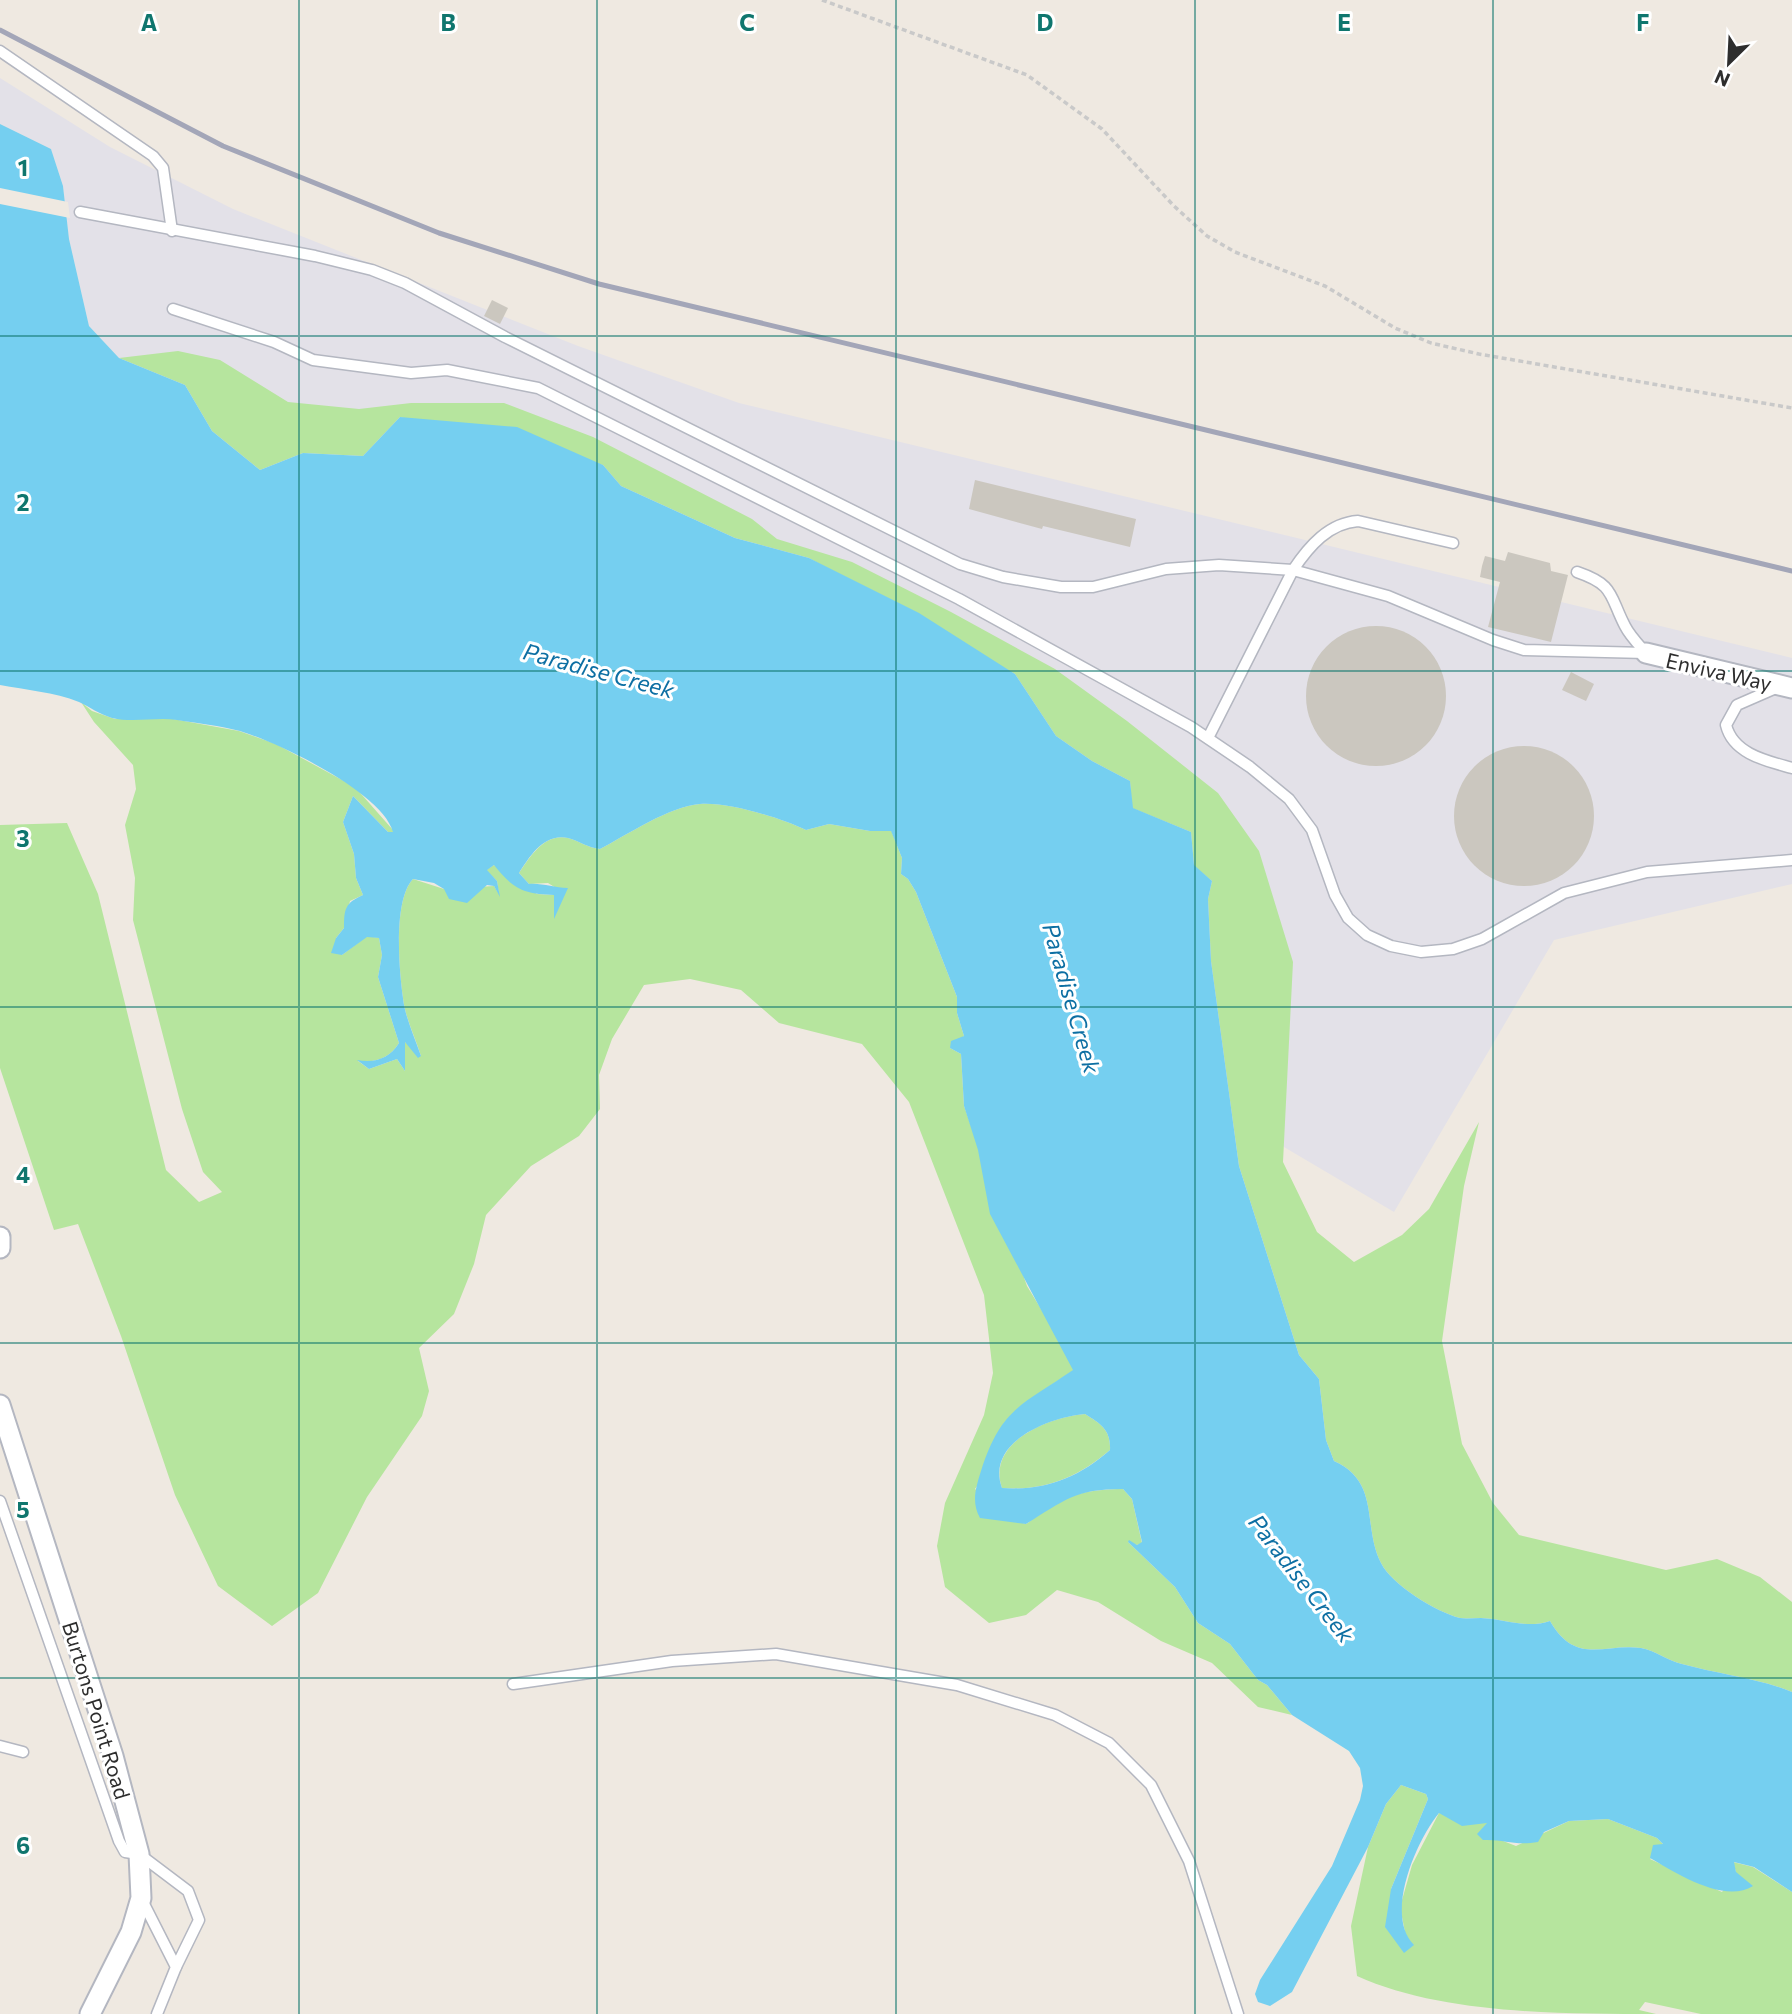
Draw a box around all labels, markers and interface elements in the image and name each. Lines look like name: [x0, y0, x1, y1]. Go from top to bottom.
text: A: [141, 8, 158, 36]
text: B: [440, 8, 456, 36]
text: C: [739, 8, 755, 36]
text: D: [1037, 8, 1054, 36]
text: E: [1337, 8, 1351, 36]
text: F: [1636, 8, 1650, 36]
north arrow: [1694, 28, 1764, 98]
text: N: [1711, 66, 1733, 92]
text: 1: [18, 153, 28, 181]
text: 2: [16, 488, 30, 516]
water label: Paradise Creek: [521, 636, 678, 704]
street label: Enviva Way: [1664, 647, 1775, 695]
text: 3: [16, 824, 30, 852]
water label: Paradise Creek: [1037, 920, 1107, 1077]
text: 4: [16, 1160, 30, 1188]
text: 5: [16, 1495, 30, 1523]
water label: Paradise Creek: [1243, 1508, 1361, 1648]
street label: Burtons Point Road: [58, 1618, 136, 1802]
text: 6: [16, 1831, 30, 1859]

